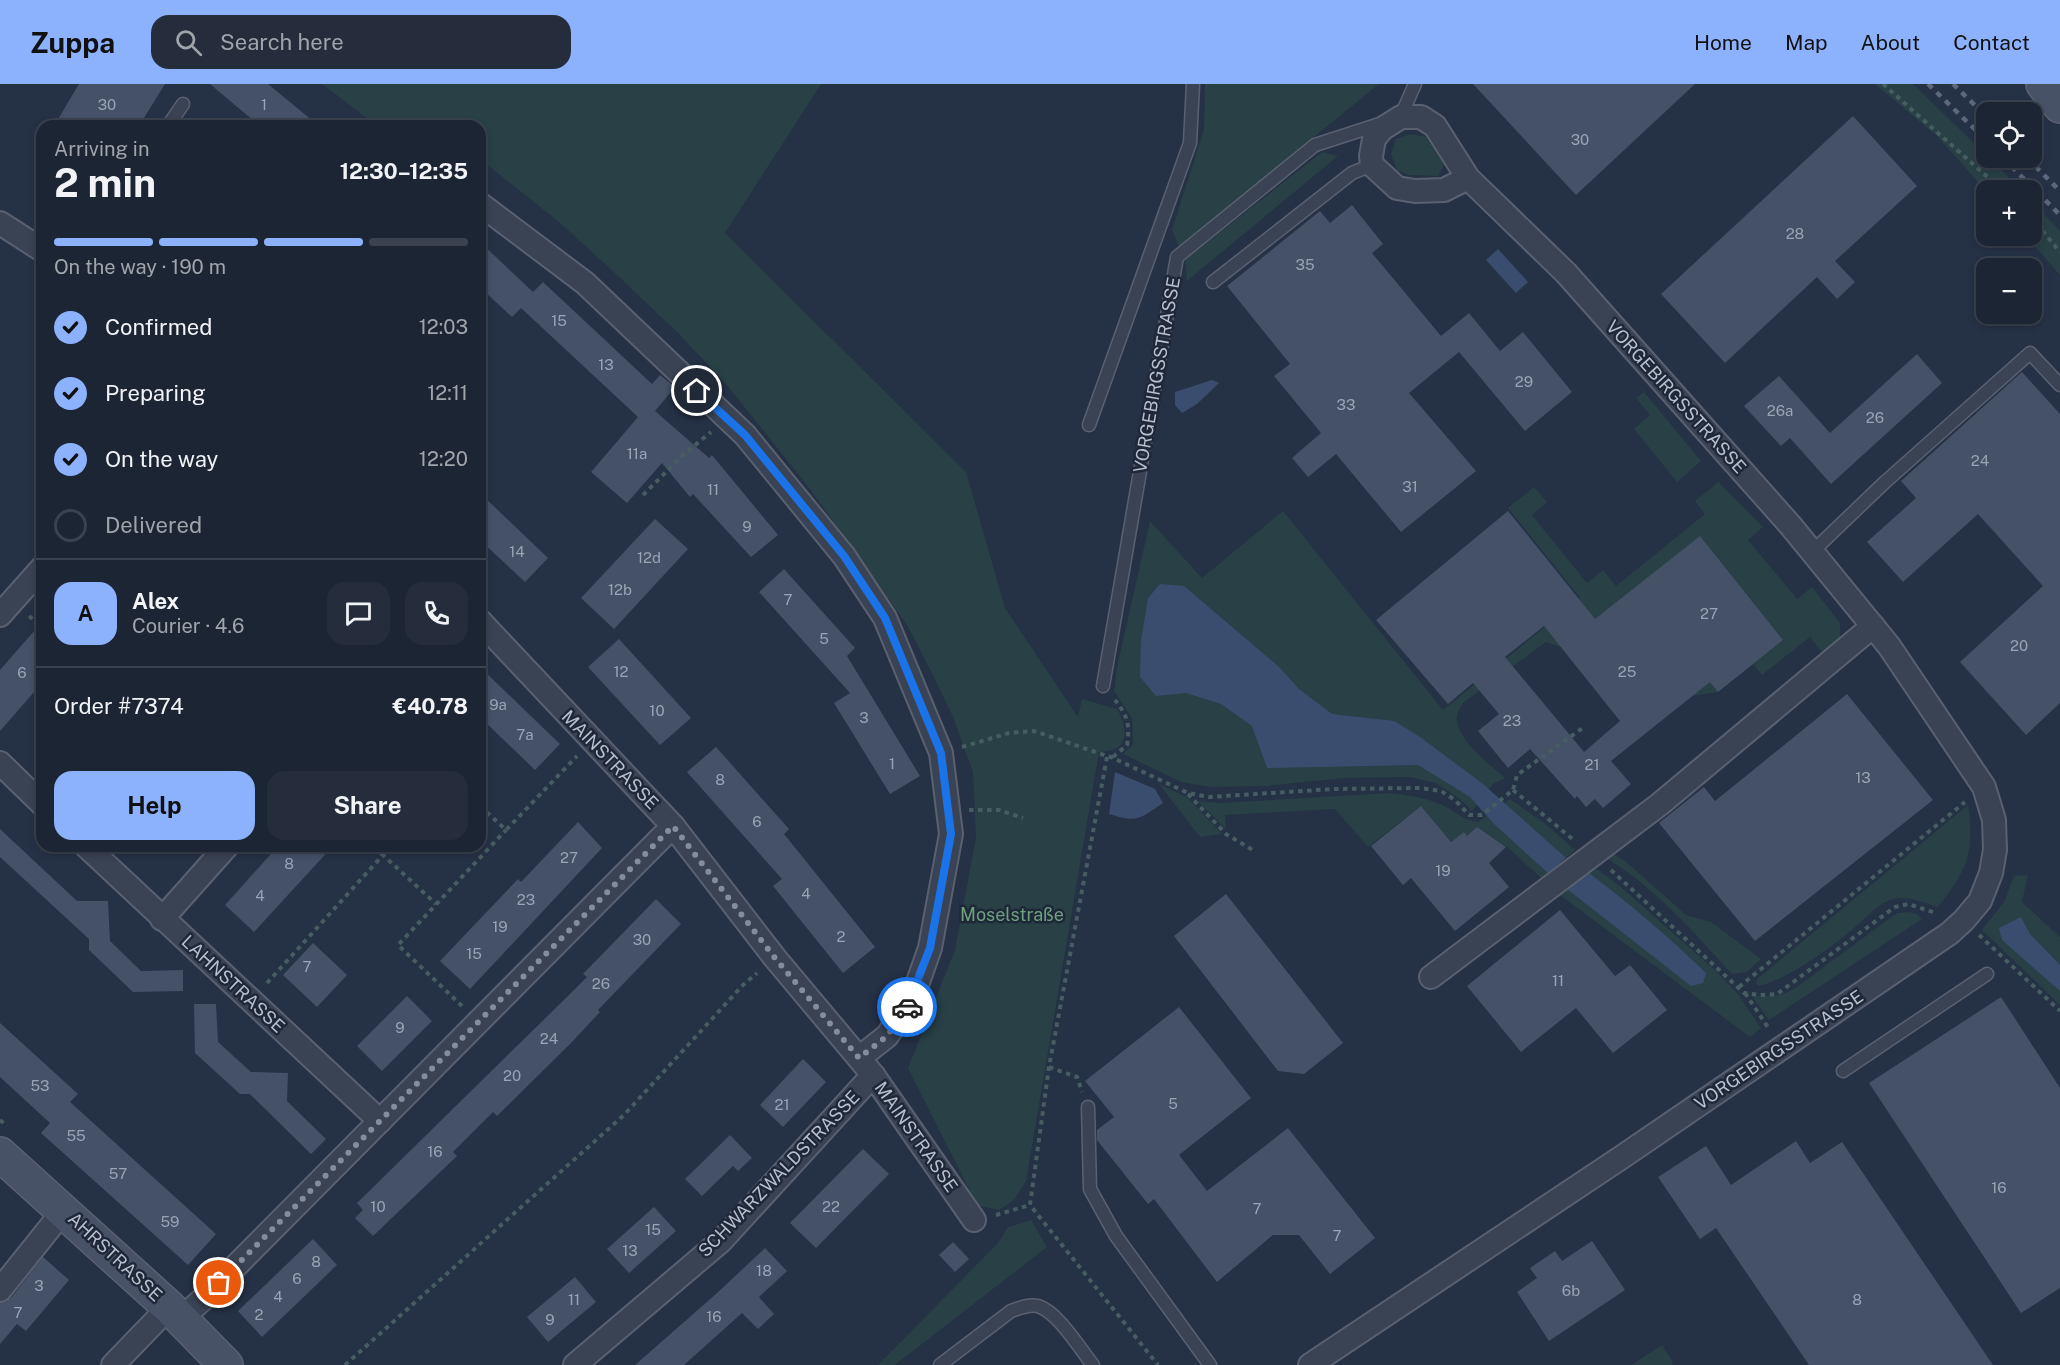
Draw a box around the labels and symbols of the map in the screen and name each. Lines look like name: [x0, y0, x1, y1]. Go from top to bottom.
house number: 30: [98, 96, 116, 113]
house number: 1: [261, 96, 267, 113]
house number: 30: [1571, 131, 1589, 148]
house number: 28: [1786, 225, 1804, 242]
house number: 35: [1295, 256, 1315, 273]
street label: VORGEBIRGSSTRASSE: [1129, 275, 1184, 475]
house number: 15: [551, 312, 567, 329]
street label: VORGEBIRGSSTRASSE: [1602, 316, 1751, 478]
house number: 13: [598, 356, 614, 373]
pin: [671, 365, 722, 416]
house number: 29: [1515, 373, 1533, 390]
house number: 33: [1337, 396, 1355, 413]
house number: 26a: [1767, 402, 1793, 419]
house number: 26: [1866, 409, 1884, 426]
house number: 11a: [627, 445, 647, 462]
house number: 24: [1971, 452, 1989, 469]
house number: 31: [1402, 478, 1418, 495]
house number: 11: [707, 481, 719, 498]
house number: 9: [742, 518, 752, 535]
house number: 14: [509, 543, 525, 560]
house number: 12d: [637, 549, 661, 566]
house number: 12b: [608, 581, 632, 598]
house number: 7: [783, 591, 793, 608]
house number: 27: [1700, 605, 1718, 622]
house number: 5: [819, 630, 829, 647]
house number: 20: [2010, 637, 2028, 654]
house number: 12: [613, 663, 629, 680]
house number: 25: [1618, 663, 1636, 680]
house number: 6: [17, 664, 27, 681]
house number: 9a: [489, 696, 507, 713]
house number: 10: [649, 702, 665, 719]
street label: MAINSTRASSE: [558, 706, 663, 814]
house number: 3: [859, 709, 869, 726]
house number: 23: [1503, 712, 1521, 729]
house number: 7a: [516, 726, 534, 743]
house number: 1: [889, 755, 895, 772]
house number: 21: [1584, 756, 1600, 773]
house number: 13: [1855, 769, 1871, 786]
house number: 8: [715, 771, 725, 788]
house number: 6: [752, 813, 762, 830]
house number: 27: [560, 849, 578, 866]
house number: 8: [284, 855, 294, 872]
house number: 19: [1435, 862, 1451, 879]
house number: 4: [801, 885, 811, 902]
house number: 4: [255, 887, 265, 904]
house number: 23: [517, 891, 535, 908]
park label: Moselstraße: [960, 904, 1064, 925]
house number: 19: [492, 918, 508, 935]
house number: 2: [837, 928, 846, 945]
street label: LAHNSTRASSE: [177, 930, 289, 1037]
house number: 30: [633, 931, 651, 948]
house number: 15: [466, 945, 482, 962]
house number: 7: [302, 958, 312, 975]
house number: 11: [1552, 972, 1564, 989]
house number: 26: [592, 975, 610, 992]
courier: [877, 977, 937, 1037]
street label: VORGEBIRGSSTRASSE: [1690, 985, 1867, 1114]
house number: 9: [395, 1019, 405, 1036]
house number: 24: [540, 1030, 558, 1047]
house number: 20: [503, 1067, 521, 1084]
house number: 53: [30, 1077, 50, 1094]
street label: MAINSTRASSE: [871, 1077, 962, 1196]
street label: SCHWARZWALDSTRASSE: [694, 1086, 864, 1261]
house number: 5: [1168, 1095, 1178, 1112]
house number: 21: [774, 1096, 790, 1113]
house number: 55: [66, 1127, 86, 1144]
house number: 16: [427, 1143, 443, 1160]
house number: 57: [109, 1165, 127, 1182]
house number: 16: [1991, 1179, 2007, 1196]
house number: 10: [370, 1198, 386, 1215]
house number: 22: [822, 1198, 840, 1215]
house number: 7: [1252, 1200, 1262, 1217]
street label: AHRSTRASSE: [64, 1208, 167, 1306]
house number: 59: [161, 1213, 179, 1230]
house number: 15: [645, 1221, 661, 1238]
house number: 7: [1332, 1227, 1342, 1244]
house number: 13: [622, 1242, 638, 1259]
house number: 8: [311, 1253, 321, 1270]
pin: [193, 1257, 244, 1308]
house number: 18: [756, 1262, 772, 1279]
house number: 6: [292, 1270, 302, 1287]
house number: 3: [34, 1277, 44, 1294]
house number: 6b: [1562, 1282, 1580, 1299]
house number: 4: [273, 1288, 283, 1305]
house number: 11: [568, 1291, 580, 1308]
house number: 8: [1852, 1291, 1862, 1308]
house number: 7: [13, 1304, 23, 1321]
house number: 2: [255, 1306, 264, 1323]
house number: 16: [706, 1308, 722, 1325]
house number: 9: [545, 1311, 555, 1328]

